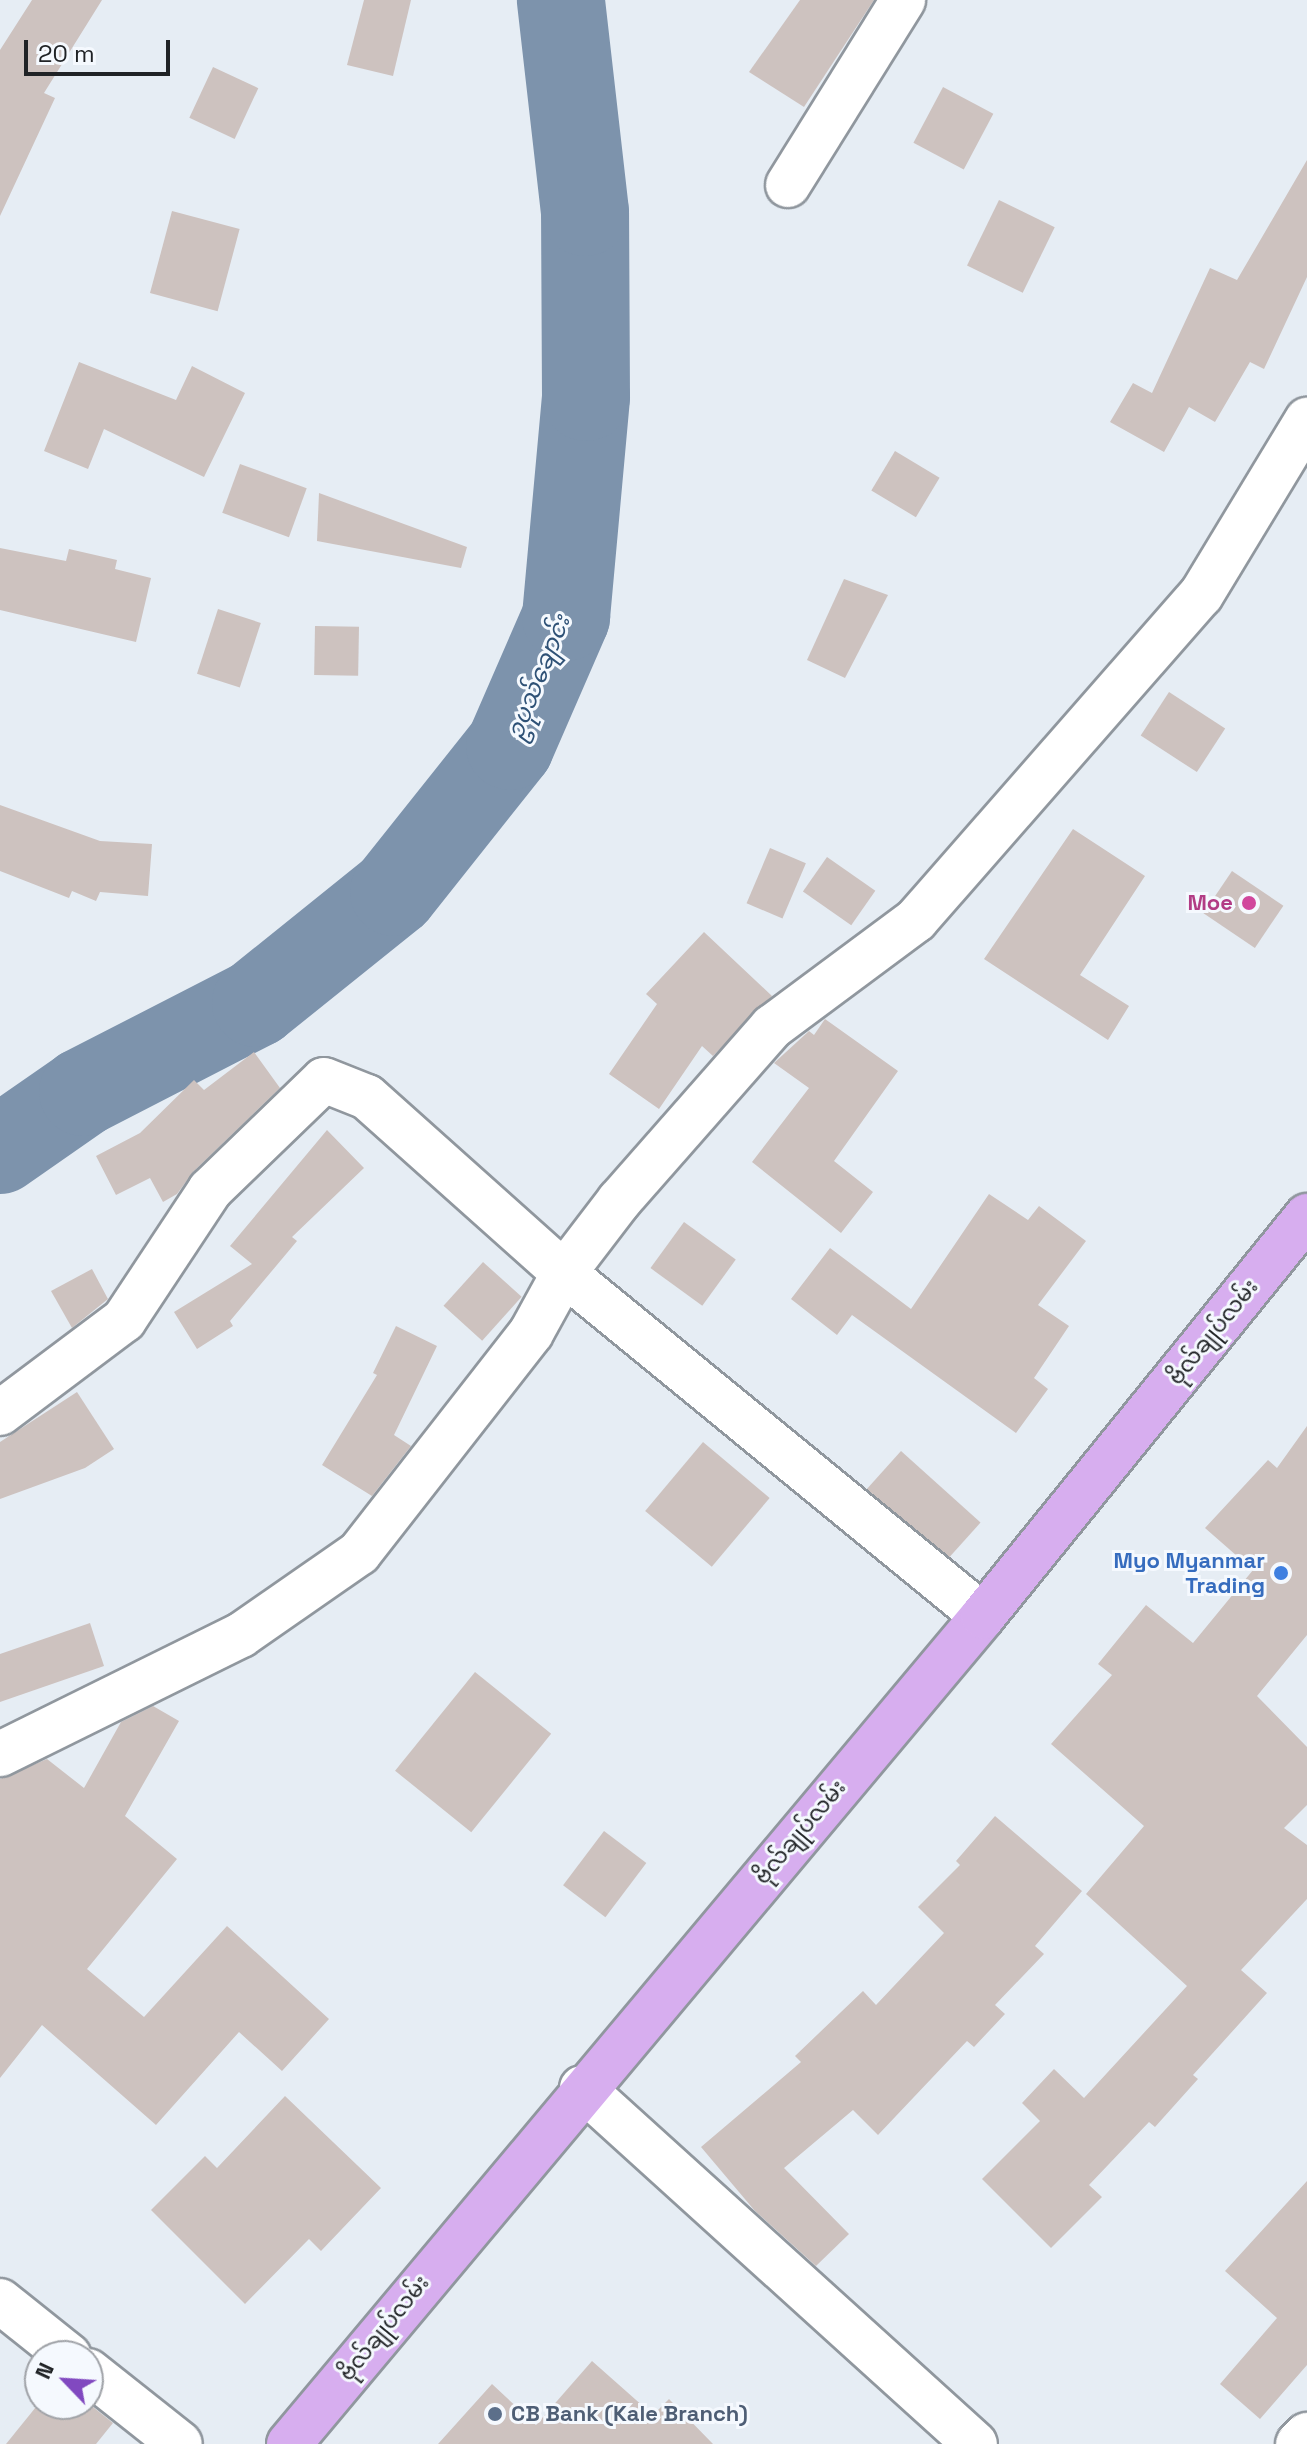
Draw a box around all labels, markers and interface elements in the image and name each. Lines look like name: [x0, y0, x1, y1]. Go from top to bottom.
scale bar: [28, 24, 174, 74]
text: 20 m: [38, 38, 95, 69]
water label: ဥပုသ်ချောင်း: [500, 611, 576, 743]
place label: Moe: [1187, 890, 1233, 916]
marker: Moe: [1240, 894, 1258, 912]
street label: ဗိုလ်ချုပ်လမ်း: [1162, 1274, 1264, 1390]
place label: Myo Myanmar Trading: [1114, 1547, 1265, 1598]
marker: Myo Myanmar Trading: [1272, 1564, 1290, 1582]
street label: ဗိုလ်ချုပ်လမ်း: [749, 1774, 851, 1890]
street label: ဗိုလ်ချုပ်လမ်း: [333, 2270, 435, 2386]
north arrow: [24, 2340, 104, 2420]
text: N: [28, 2358, 60, 2383]
place label: CB Bank (Kale Branch): [511, 2401, 748, 2427]
marker: CB Bank (Kale Branch): [486, 2405, 504, 2423]

